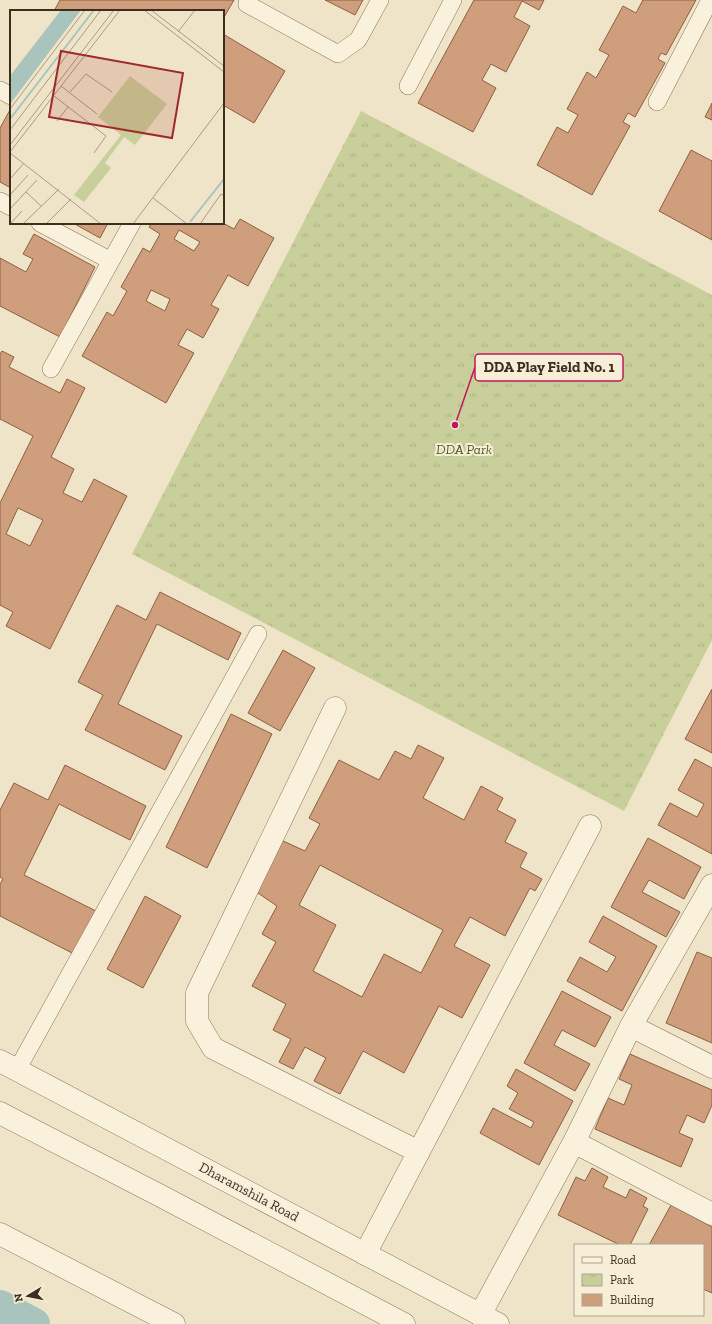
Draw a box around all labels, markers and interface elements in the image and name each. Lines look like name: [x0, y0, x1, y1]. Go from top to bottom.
inset map: [10, 10, 224, 224]
callout: DDA Play Field No. 1: [475, 354, 623, 381]
text: DDA Play Field No. 1: [484, 358, 614, 376]
park label: DDA Park: [436, 441, 492, 458]
street label: Dharamshila Road: [196, 1159, 302, 1226]
legend: [574, 1244, 704, 1316]
text: Road: [610, 1253, 636, 1267]
text: Park: [610, 1273, 635, 1287]
north arrow: [8, 1276, 48, 1316]
text: N: [11, 1292, 26, 1303]
text: Building: [610, 1293, 654, 1307]

